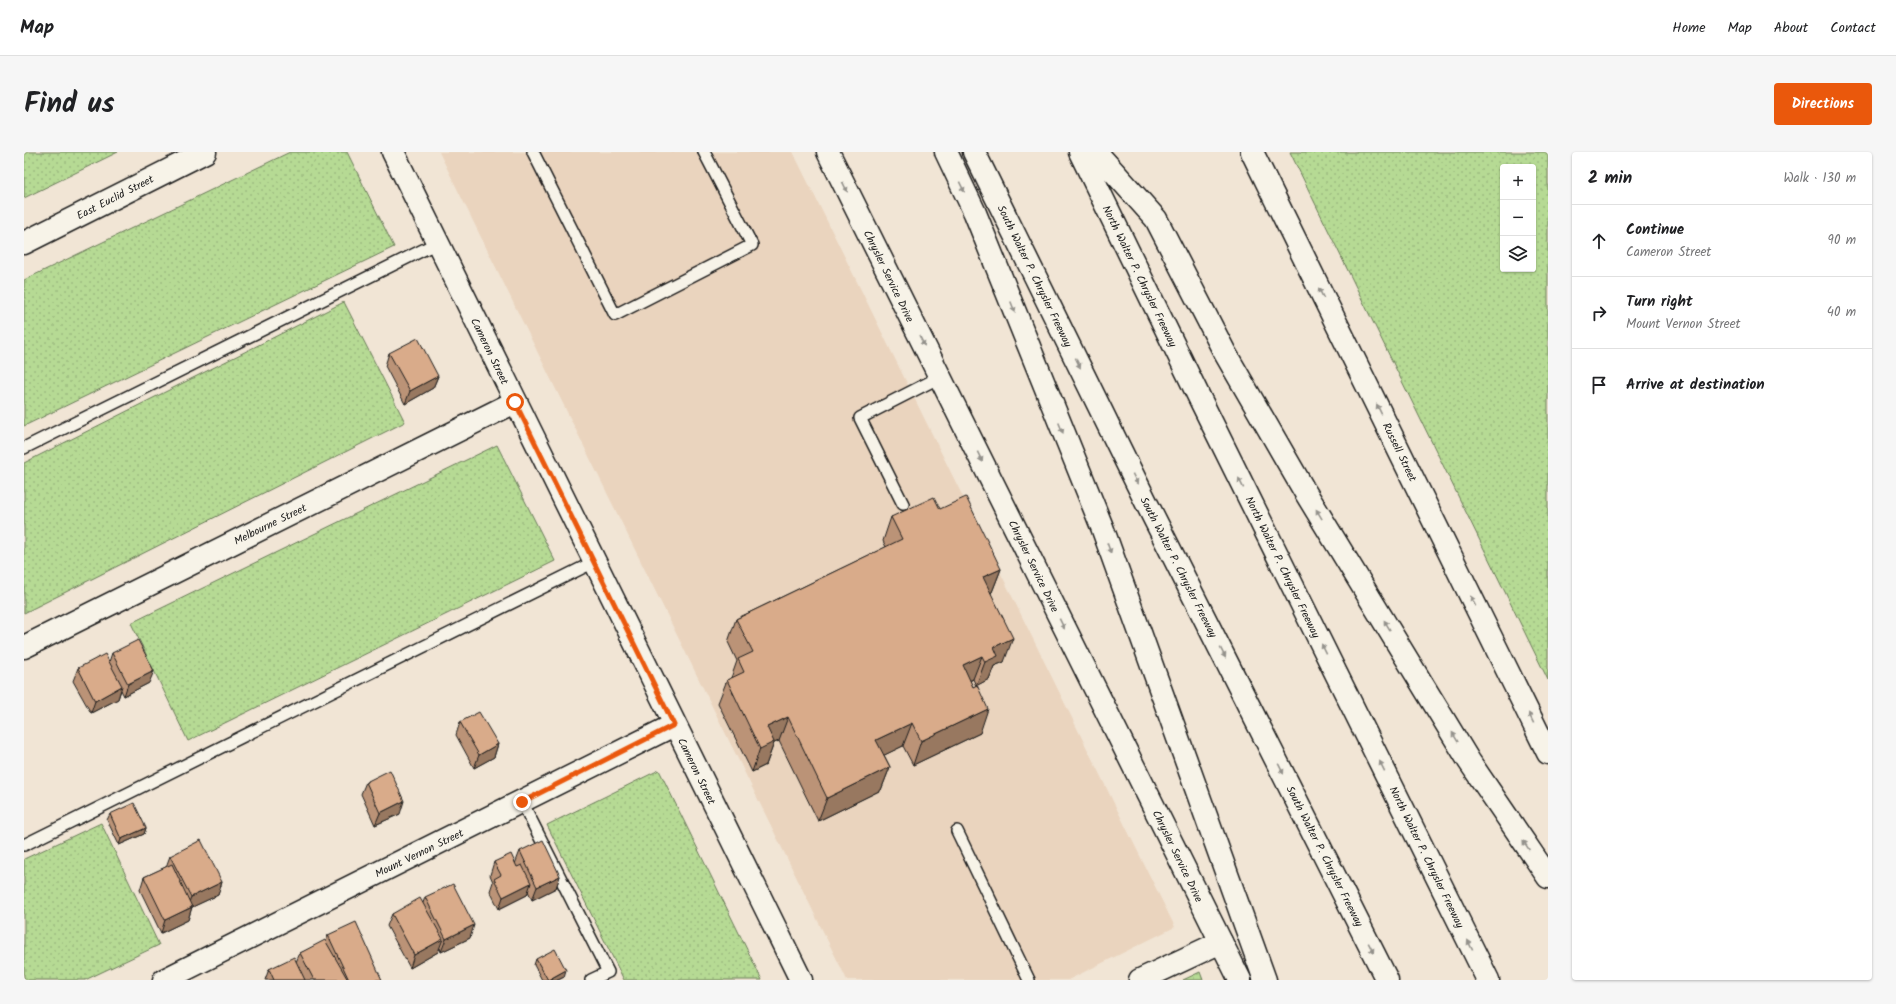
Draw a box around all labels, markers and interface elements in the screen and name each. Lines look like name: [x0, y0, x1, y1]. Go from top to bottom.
text: Map: [20, 13, 54, 43]
text: Home: [1672, 17, 1706, 39]
text: Map: [1728, 17, 1752, 39]
text: About: [1774, 17, 1808, 39]
text: Contact: [1830, 17, 1876, 39]
text: Find us: [24, 82, 115, 127]
button: Directions: [1774, 83, 1872, 125]
map controls: [1500, 164, 1536, 272]
button: +: [1500, 164, 1536, 200]
text: 2 min: [1588, 165, 1632, 192]
text: Walk · 130 m: [1783, 168, 1856, 189]
street label: East Euclid Street: [74, 170, 158, 225]
one-way arrow: [842, 181, 848, 193]
one-way arrow: [959, 181, 965, 193]
button: −: [1500, 200, 1536, 236]
street label: South Walter P. Chrysler Freeway: [992, 202, 1077, 351]
street label: North Walter P. Chrysler Freeway: [1097, 202, 1182, 351]
text: Continue: [1626, 218, 1684, 242]
street label: Chrysler Service Drive: [858, 227, 918, 326]
icon: ahead: [1588, 230, 1610, 252]
text: 90 m: [1828, 230, 1856, 251]
button: layers: [1500, 236, 1536, 272]
text: Cameron Street: [1626, 242, 1711, 263]
one-way arrow: [1318, 287, 1324, 298]
text: Turn right: [1626, 290, 1693, 314]
one-way arrow: [1009, 301, 1016, 313]
icon: right: [1588, 302, 1610, 324]
text: 40 m: [1827, 302, 1856, 323]
text: Mount Vernon Street: [1626, 314, 1741, 335]
street label: Cameron Street: [465, 315, 513, 389]
one-way arrow: [919, 335, 925, 347]
one-way arrow: [1075, 357, 1081, 368]
text: Arrive at destination: [1626, 373, 1765, 397]
icon: arrive: [1588, 374, 1610, 396]
route start: [506, 393, 524, 411]
one-way arrow: [1376, 404, 1382, 415]
street label: Russell Street: [1377, 420, 1421, 486]
one-way arrow: [1059, 422, 1065, 434]
one-way arrow: [976, 452, 983, 463]
one-way arrow: [1132, 474, 1138, 485]
one-way arrow: [1238, 477, 1245, 488]
street label: North Walter P. Chrysler Freeway: [1240, 493, 1325, 642]
street label: South Walter P. Chrysler Freeway: [1135, 494, 1222, 642]
street label: Melbourne Street: [231, 499, 311, 550]
one-way arrow: [1316, 509, 1323, 520]
street label: Chrysler Service Drive: [1003, 517, 1063, 616]
one-way arrow: [1107, 543, 1113, 555]
one-way arrow: [1470, 596, 1476, 607]
one-way arrow: [1059, 618, 1066, 630]
one-way arrow: [1383, 620, 1391, 631]
one-way arrow: [1321, 644, 1327, 655]
one-way arrow: [1219, 648, 1226, 659]
one-way arrow: [1528, 712, 1534, 724]
one-way arrow: [1451, 731, 1458, 742]
street label: Cameron Street: [672, 735, 720, 809]
one-way arrow: [1379, 760, 1385, 772]
one-way arrow: [1278, 764, 1284, 775]
street label: South Walter P. Chrysler Freeway: [1281, 783, 1368, 931]
street label: North Walter P. Chrysler Freeway: [1384, 783, 1469, 932]
route end: [513, 793, 531, 811]
street label: Chrysler Service Drive: [1147, 807, 1207, 906]
street label: Mount Vernon Street: [372, 824, 468, 883]
one-way arrow: [1522, 840, 1530, 850]
one-way arrow: [1467, 939, 1474, 951]
one-way arrow: [1368, 942, 1374, 954]

